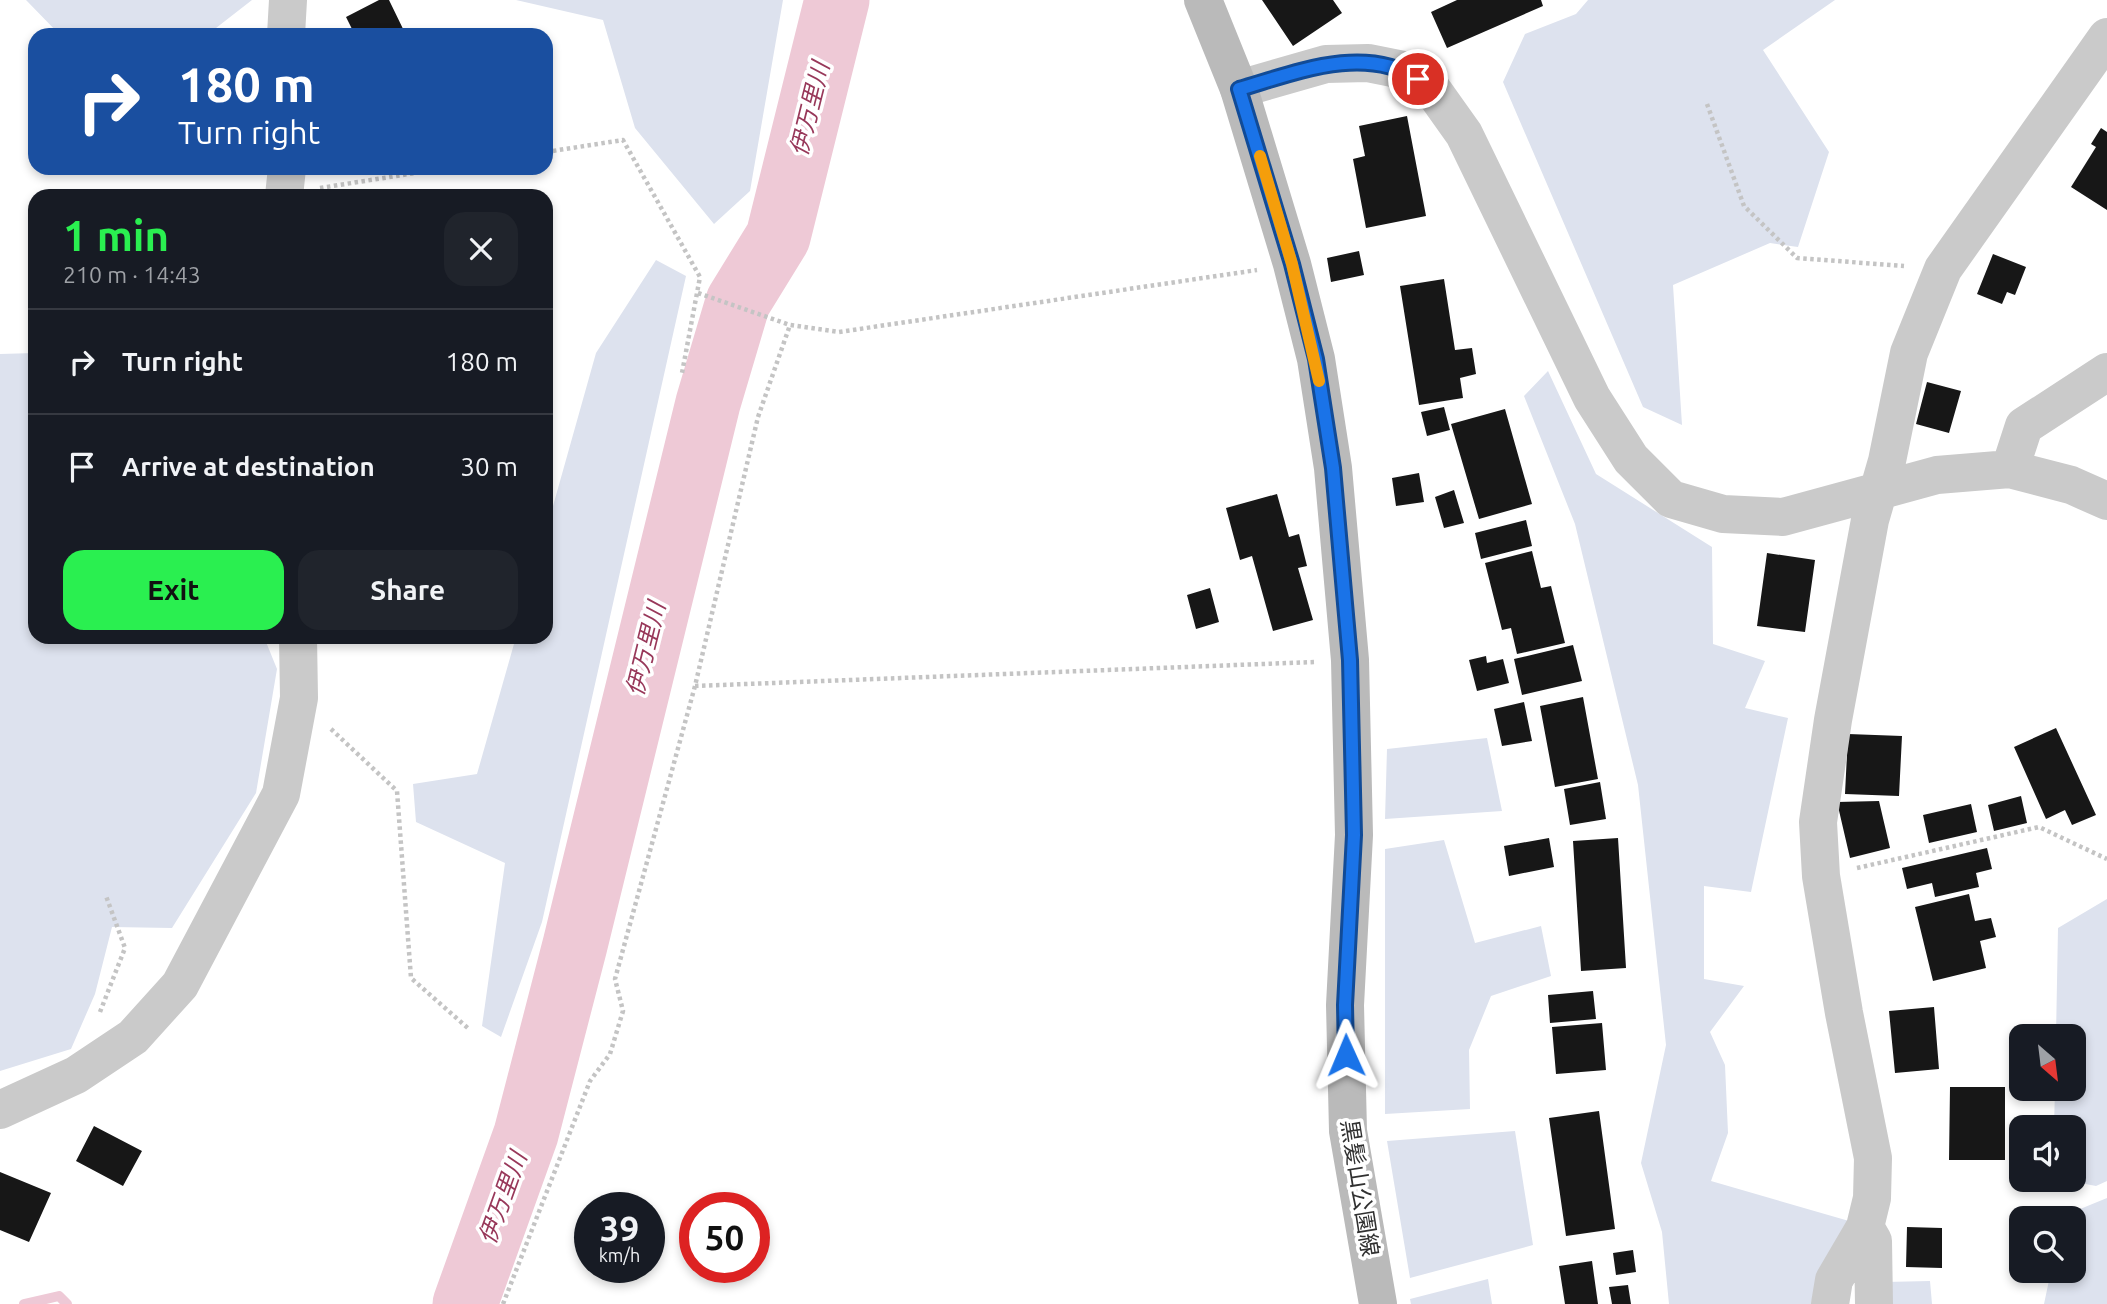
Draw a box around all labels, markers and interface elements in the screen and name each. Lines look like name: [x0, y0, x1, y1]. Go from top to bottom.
pin: [1388, 49, 1448, 109]
icon: right: [63, 56, 154, 147]
text: 180 m: [178, 56, 315, 111]
water label: 伊万里川: [785, 56, 835, 159]
icon: arrive: [1399, 60, 1437, 98]
text: Turn right: [178, 114, 320, 150]
text: 1 min: [63, 212, 169, 259]
button: close: [444, 212, 518, 286]
text: 210 m · 14:43: [63, 262, 201, 287]
icon: right: [63, 343, 101, 381]
text: Turn right: [122, 347, 243, 376]
text: 180 m: [446, 347, 518, 376]
icon: arrive: [63, 448, 101, 486]
text: Arrive at destination: [122, 452, 375, 481]
text: 30 m: [460, 452, 518, 481]
button: Exit: [63, 550, 284, 630]
button: Share: [298, 550, 518, 630]
water label: 伊万里川: [621, 596, 671, 699]
position arrow: [1309, 1018, 1383, 1092]
north arrow: [2009, 1024, 2086, 1101]
map controls: [2009, 1024, 2086, 1283]
button: sound: [2009, 1115, 2086, 1192]
street label: 黒髪山公園線: [1337, 1118, 1384, 1258]
water label: 伊万里川: [473, 1145, 533, 1248]
speed limit sign: 50: [679, 1192, 770, 1283]
button: search: [2009, 1206, 2086, 1283]
text: 39: [600, 1208, 639, 1248]
text: km/h: [599, 1245, 640, 1265]

